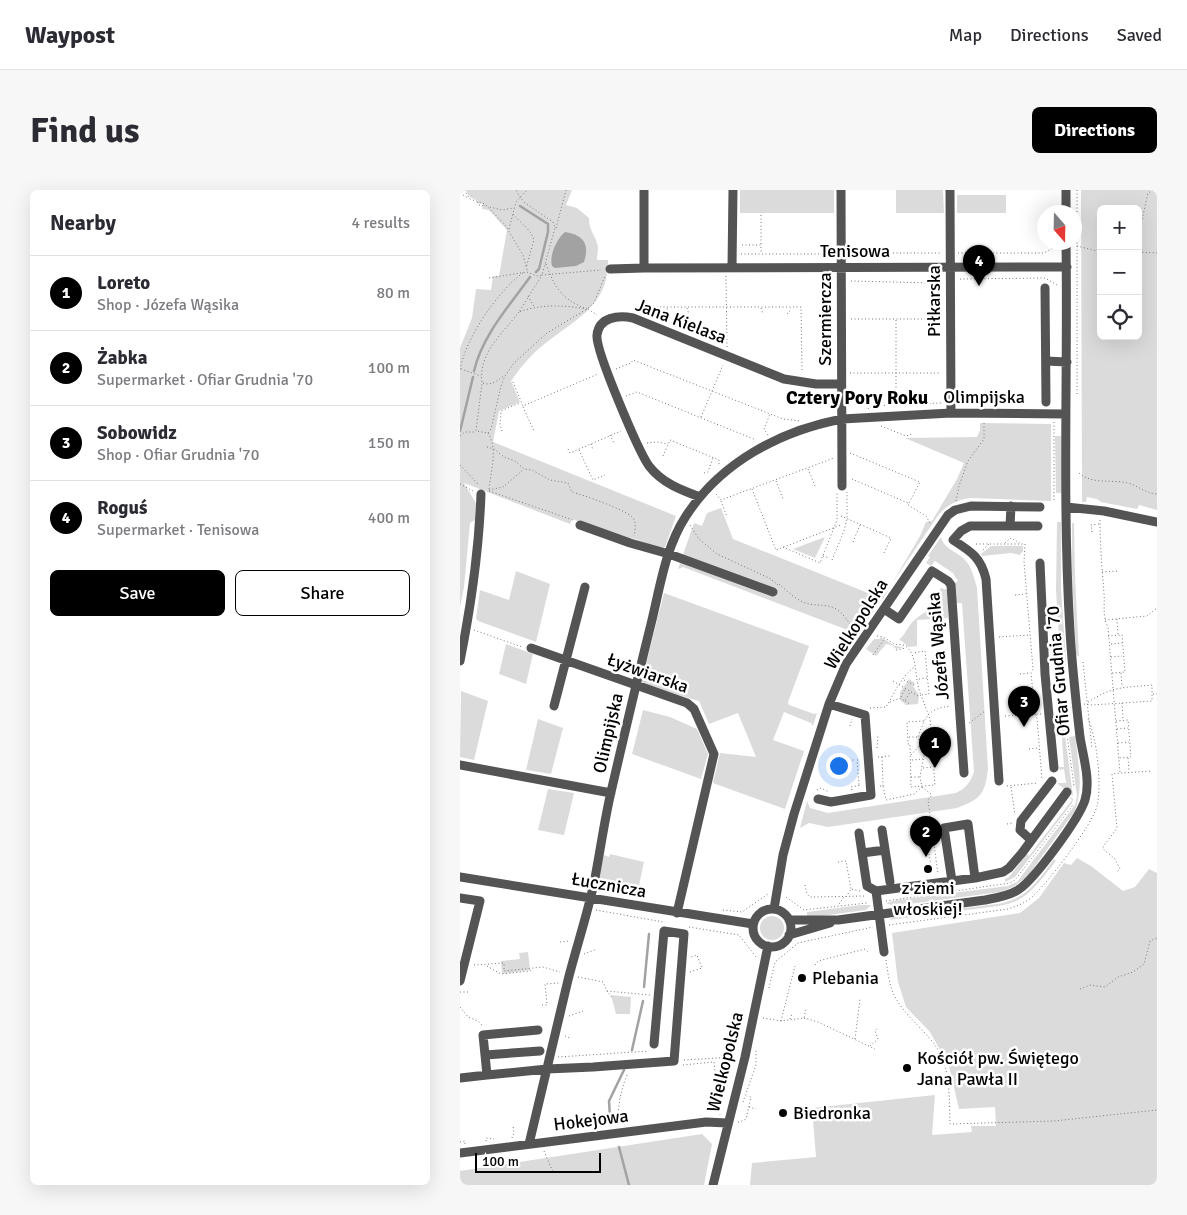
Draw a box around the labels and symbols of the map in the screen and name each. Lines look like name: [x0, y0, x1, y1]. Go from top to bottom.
north arrow: [1037, 205, 1082, 250]
street label: Tenisowa: [820, 240, 890, 262]
pin: 4: [963, 245, 995, 286]
street label: Piłkarska: [923, 265, 945, 337]
street label: Szermiercza: [814, 272, 836, 366]
street label: Jana Kielasa: [632, 294, 730, 348]
district label: Cztery Pory Roku: [786, 386, 928, 410]
street label: Olimpijska: [943, 386, 1025, 408]
street label: Wielkopolska: [819, 575, 893, 673]
street label: Józefa Wąsika: [922, 591, 954, 701]
street label: Ofiar Grudnia '70: [1041, 605, 1075, 737]
street label: Łyżwiarska: [604, 648, 692, 698]
pin: 3: [1008, 686, 1040, 727]
street label: Olimpijska: [588, 691, 628, 775]
pin: 1: [919, 727, 951, 768]
your location: [826, 753, 852, 779]
pin: 2: [910, 816, 942, 857]
marker: z ziemi włoskiej!: [922, 863, 934, 875]
street label: Łucznicza: [570, 868, 648, 902]
place label: z ziemi włoskiej!: [893, 877, 963, 920]
place label: Plebania: [812, 967, 879, 989]
marker: Plebania: [796, 972, 808, 984]
street label: Wielkopolska: [702, 1010, 748, 1114]
place label: Kościół pw. Świętego Jana Pawła II: [917, 1047, 1079, 1090]
marker: Kościół pw. Świętego Jana Pawła II: [901, 1062, 913, 1074]
place label: Biedronka: [793, 1102, 871, 1124]
street label: Hokejowa: [552, 1104, 630, 1136]
marker: Biedronka: [777, 1107, 789, 1119]
scale bar: [475, 1150, 601, 1173]

